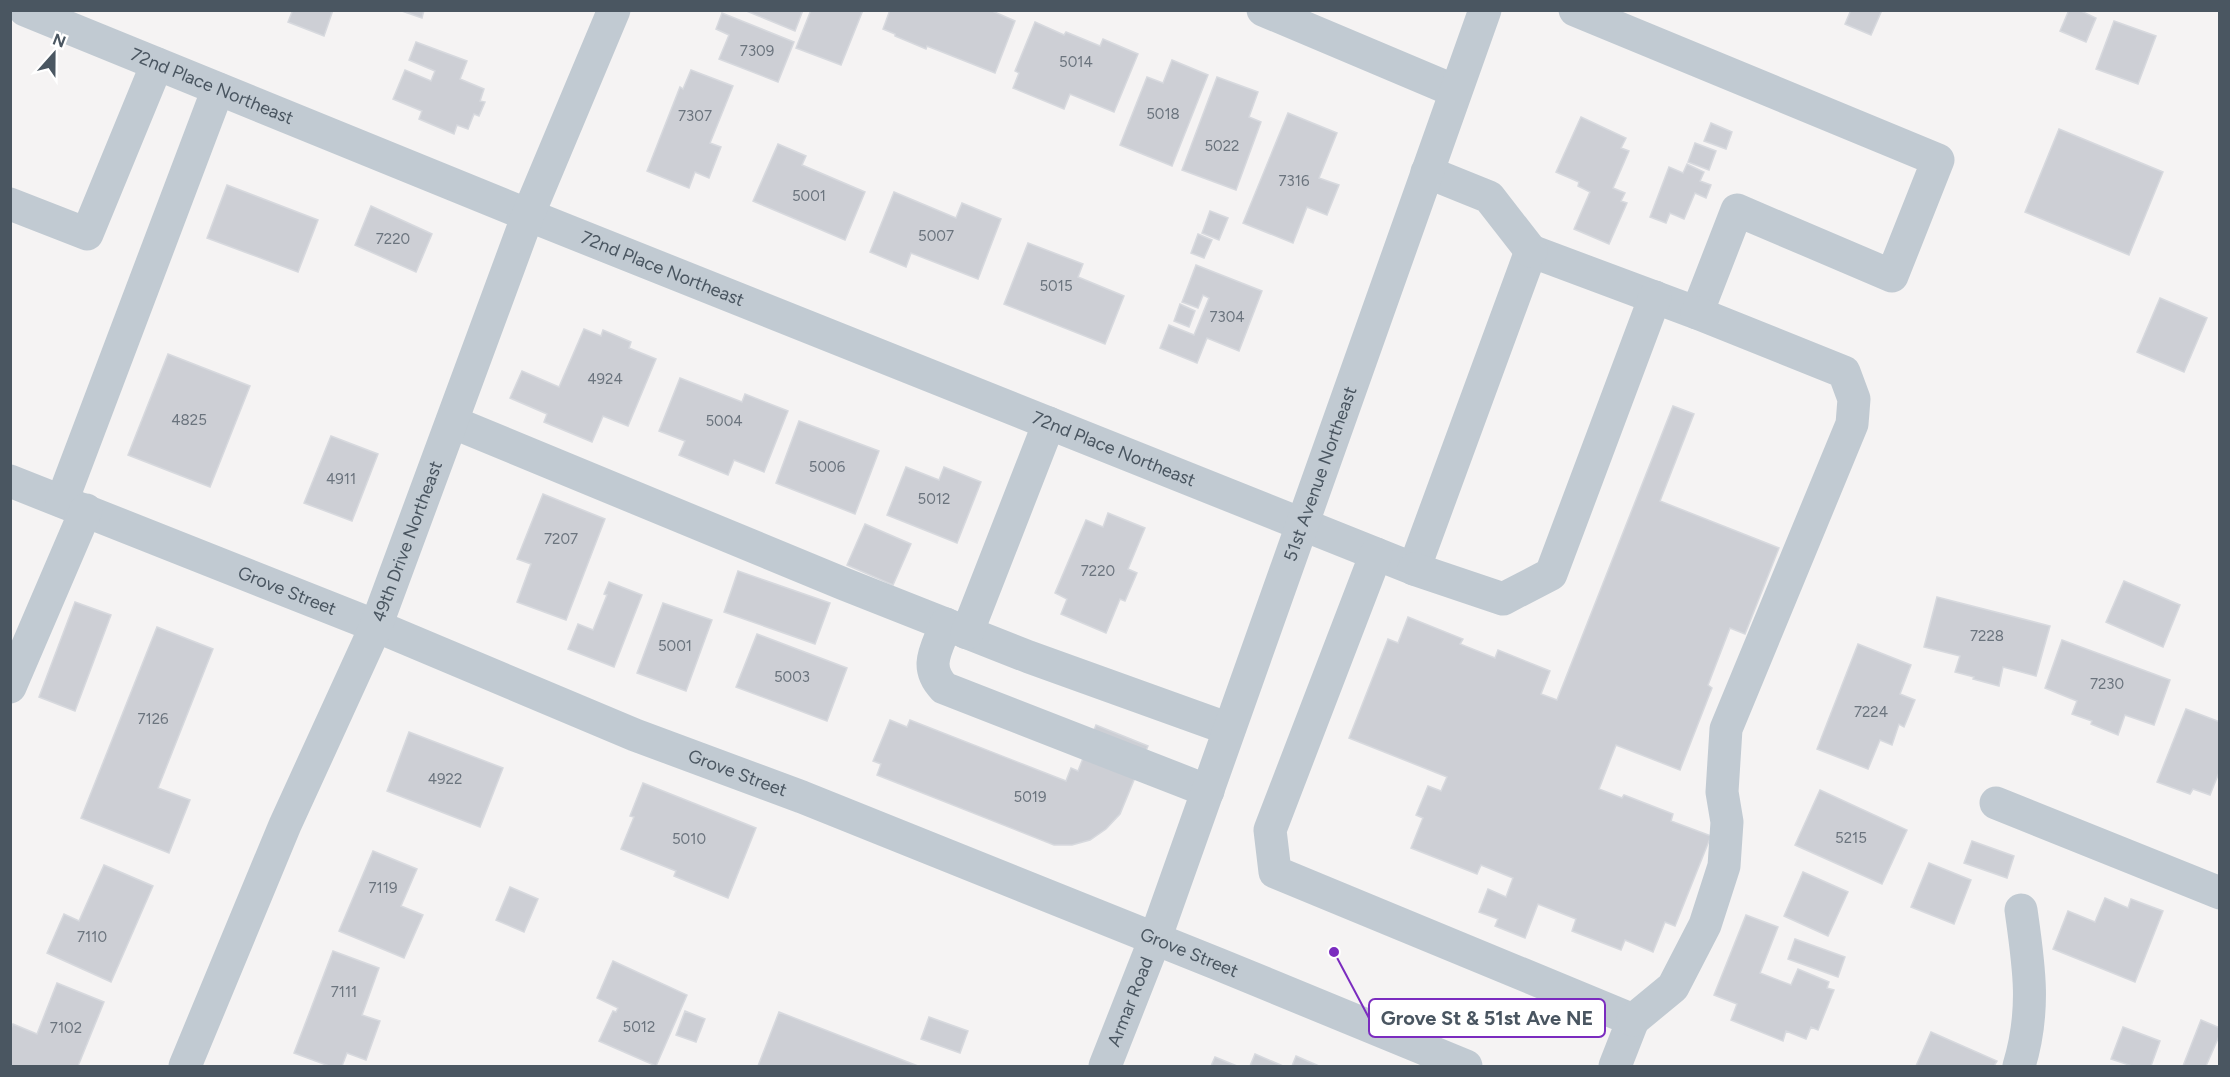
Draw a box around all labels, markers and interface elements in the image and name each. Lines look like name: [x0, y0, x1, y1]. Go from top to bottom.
north arrow: [24, 24, 84, 84]
text: N: [50, 29, 68, 52]
house number: 7309: [740, 42, 774, 60]
street label: 72nd Place Northeast: [127, 43, 297, 129]
house number: 5014: [1059, 53, 1093, 71]
house number: 5018: [1146, 105, 1180, 123]
house number: 7307: [678, 107, 712, 125]
house number: 5022: [1204, 137, 1240, 155]
house number: 7316: [1279, 172, 1310, 190]
house number: 5001: [792, 187, 826, 205]
street label: 72nd Place Northeast: [578, 226, 748, 311]
house number: 5007: [918, 227, 954, 245]
house number: 7220: [376, 230, 410, 248]
house number: 5015: [1039, 277, 1073, 295]
house number: 7304: [1209, 308, 1245, 326]
house number: 4924: [587, 370, 623, 388]
street label: 51st Avenue Northeast: [1279, 383, 1361, 565]
street label: 72nd Place Northeast: [1029, 407, 1199, 492]
house number: 4825: [171, 411, 207, 429]
house number: 5004: [705, 412, 743, 430]
street label: 49th Drive Northeast: [367, 457, 447, 625]
house number: 5006: [809, 458, 846, 476]
house number: 4911: [326, 470, 356, 488]
house number: 5012: [918, 490, 950, 508]
house number: 7207: [544, 530, 578, 548]
street label: Grove Street: [235, 561, 340, 620]
house number: 7220: [1081, 562, 1115, 580]
house number: 7228: [1970, 627, 2004, 645]
house number: 5001: [658, 637, 692, 655]
house number: 5003: [774, 668, 810, 686]
house number: 7230: [2090, 675, 2124, 693]
house number: 7224: [1854, 703, 1888, 721]
house number: 7126: [137, 710, 169, 728]
street label: Grove Street: [685, 745, 790, 802]
house number: 4922: [428, 770, 462, 788]
house number: 5019: [1014, 788, 1046, 806]
house number: 5215: [1835, 829, 1867, 847]
house number: 5010: [672, 830, 706, 848]
house number: 7119: [369, 879, 397, 897]
street label: Grove Street: [1137, 923, 1242, 982]
house number: 7110: [77, 928, 107, 946]
street label: Armar Road: [1103, 954, 1158, 1050]
house number: 7111: [331, 983, 357, 1001]
callout: Grove St & 51st Ave NE: [1369, 999, 1605, 1037]
text: Grove St & 51st Ave NE: [1381, 1006, 1593, 1030]
house number: 5012: [623, 1018, 655, 1036]
house number: 7102: [50, 1019, 82, 1037]

